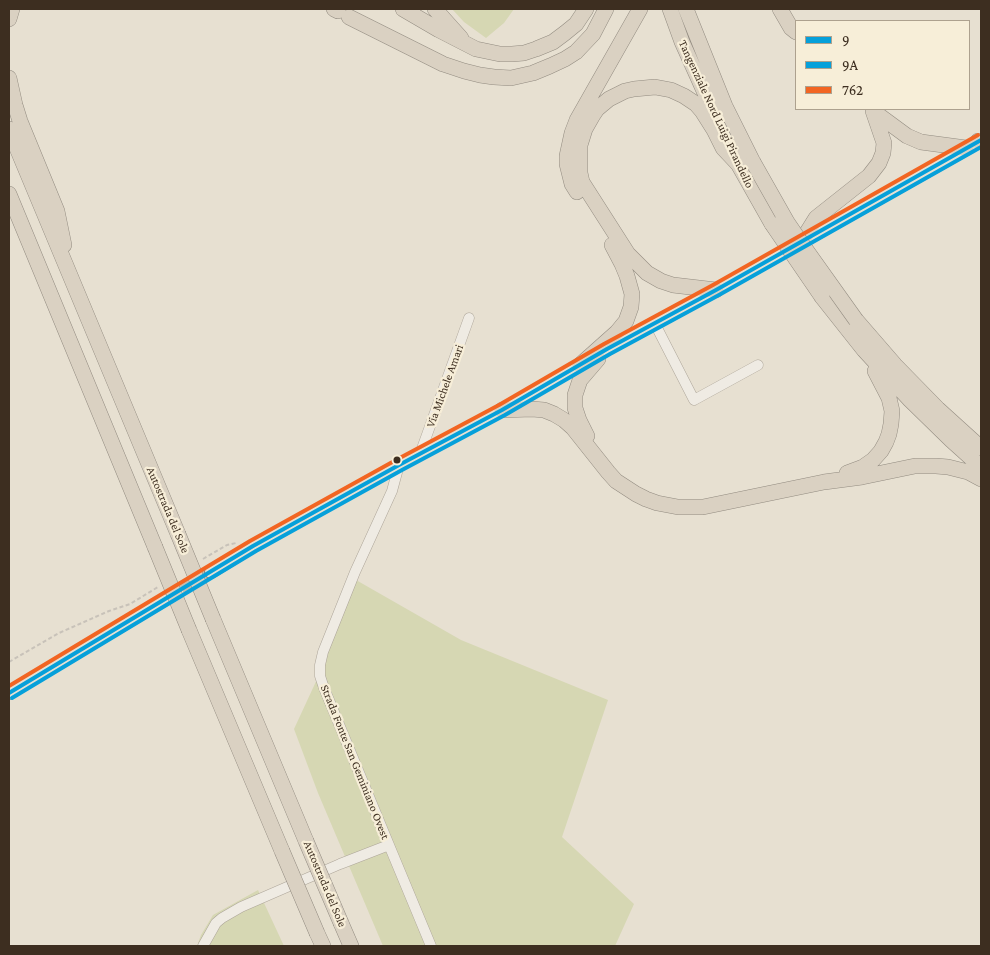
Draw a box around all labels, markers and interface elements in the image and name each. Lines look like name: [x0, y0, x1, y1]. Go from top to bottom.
legend: [795, 20, 970, 110]
text: 9: [842, 32, 850, 48]
street label: Tangenziale Nord Luigi Pirandello: [675, 38, 757, 190]
text: 9A: [842, 57, 858, 73]
text: 762: [842, 82, 863, 98]
street label: Via Michele Amari: [423, 342, 467, 430]
unlabelled marker: [392, 455, 402, 465]
street label: Autostrada del Sole: [143, 465, 193, 555]
street label: Strada Fonte San Geminiano Ovest: [317, 683, 393, 841]
street label: Autostrada del Sole: [300, 839, 350, 929]

